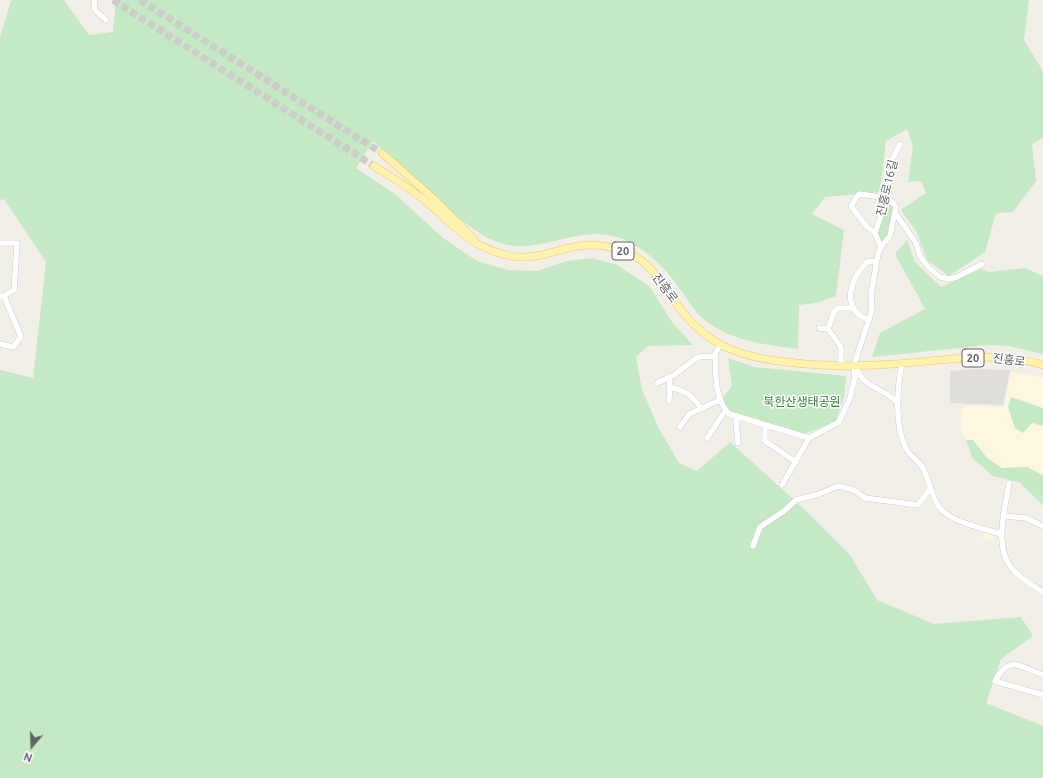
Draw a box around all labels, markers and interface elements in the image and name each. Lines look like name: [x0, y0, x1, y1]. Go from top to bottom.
street label: 진흥로16길: [873, 158, 901, 218]
road number: 20: [612, 242, 634, 260]
street label: 진흥로: [649, 270, 681, 306]
road number: 20: [962, 349, 984, 367]
street label: 진흥로: [992, 351, 1026, 369]
park label: 북한산생태공원: [763, 395, 841, 409]
north arrow: [12, 726, 52, 766]
text: N: [22, 750, 34, 764]

